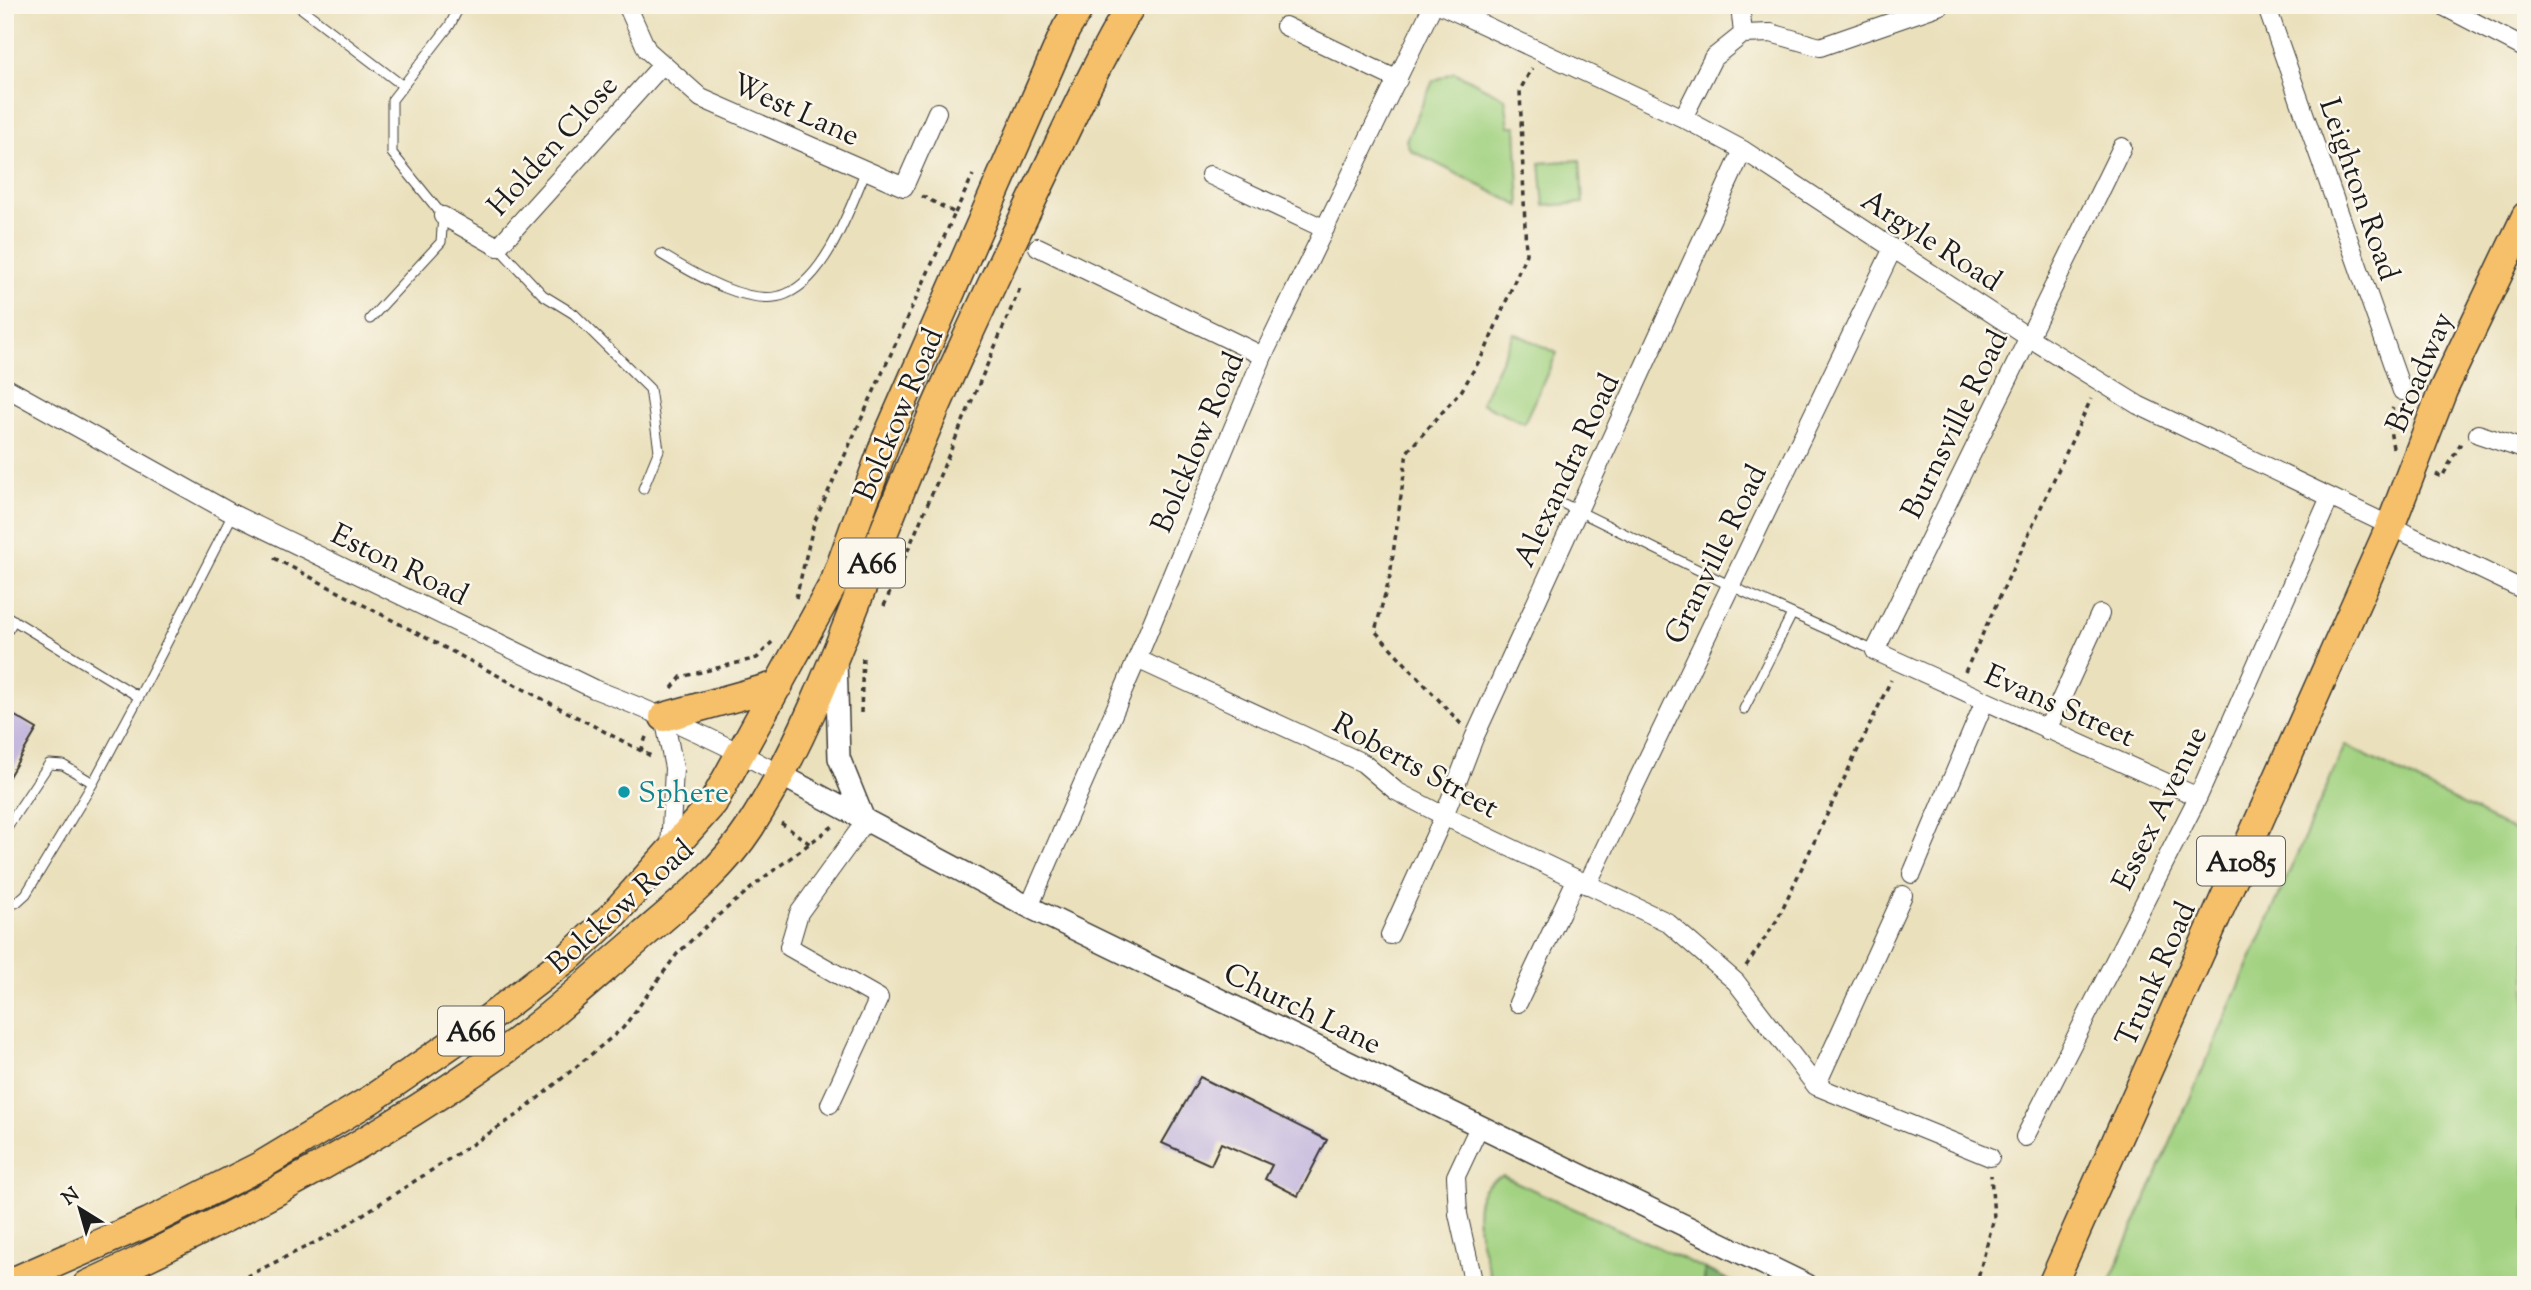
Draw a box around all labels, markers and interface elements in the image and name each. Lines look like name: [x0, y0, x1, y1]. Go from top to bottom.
street label: West Lane: [724, 64, 866, 159]
street label: Holden Close: [479, 66, 629, 227]
street label: Leighton Road: [2306, 93, 2409, 287]
street label: Argyle Road: [1852, 180, 2010, 304]
street label: Broadway: [2377, 306, 2466, 440]
street label: Bolckow Road: [845, 322, 956, 508]
street label: Burnsville Road: [1892, 323, 2021, 527]
street label: Bolcklow Road: [1142, 346, 1257, 540]
street label: Alexandra Road: [1505, 367, 1632, 575]
street label: Granville Road: [1655, 458, 1779, 652]
street label: Eston Road: [323, 514, 475, 618]
road number: A66: [839, 538, 905, 588]
street label: Evans Street: [1977, 655, 2141, 760]
street label: Roberts Street: [1324, 704, 1506, 831]
street label: Essex Avenue: [2103, 719, 2220, 899]
place label: Sphere: [638, 773, 729, 816]
marker: Sphere: [616, 784, 632, 800]
street label: Bolckow Road: [539, 830, 705, 985]
road number: A1085: [2197, 836, 2285, 886]
street label: Trunk Road: [2106, 895, 2208, 1055]
street label: Church Lane: [1216, 953, 1388, 1067]
road number: A66: [438, 1006, 504, 1056]
north arrow: [46, 1174, 116, 1244]
text: N: [57, 1182, 85, 1213]

